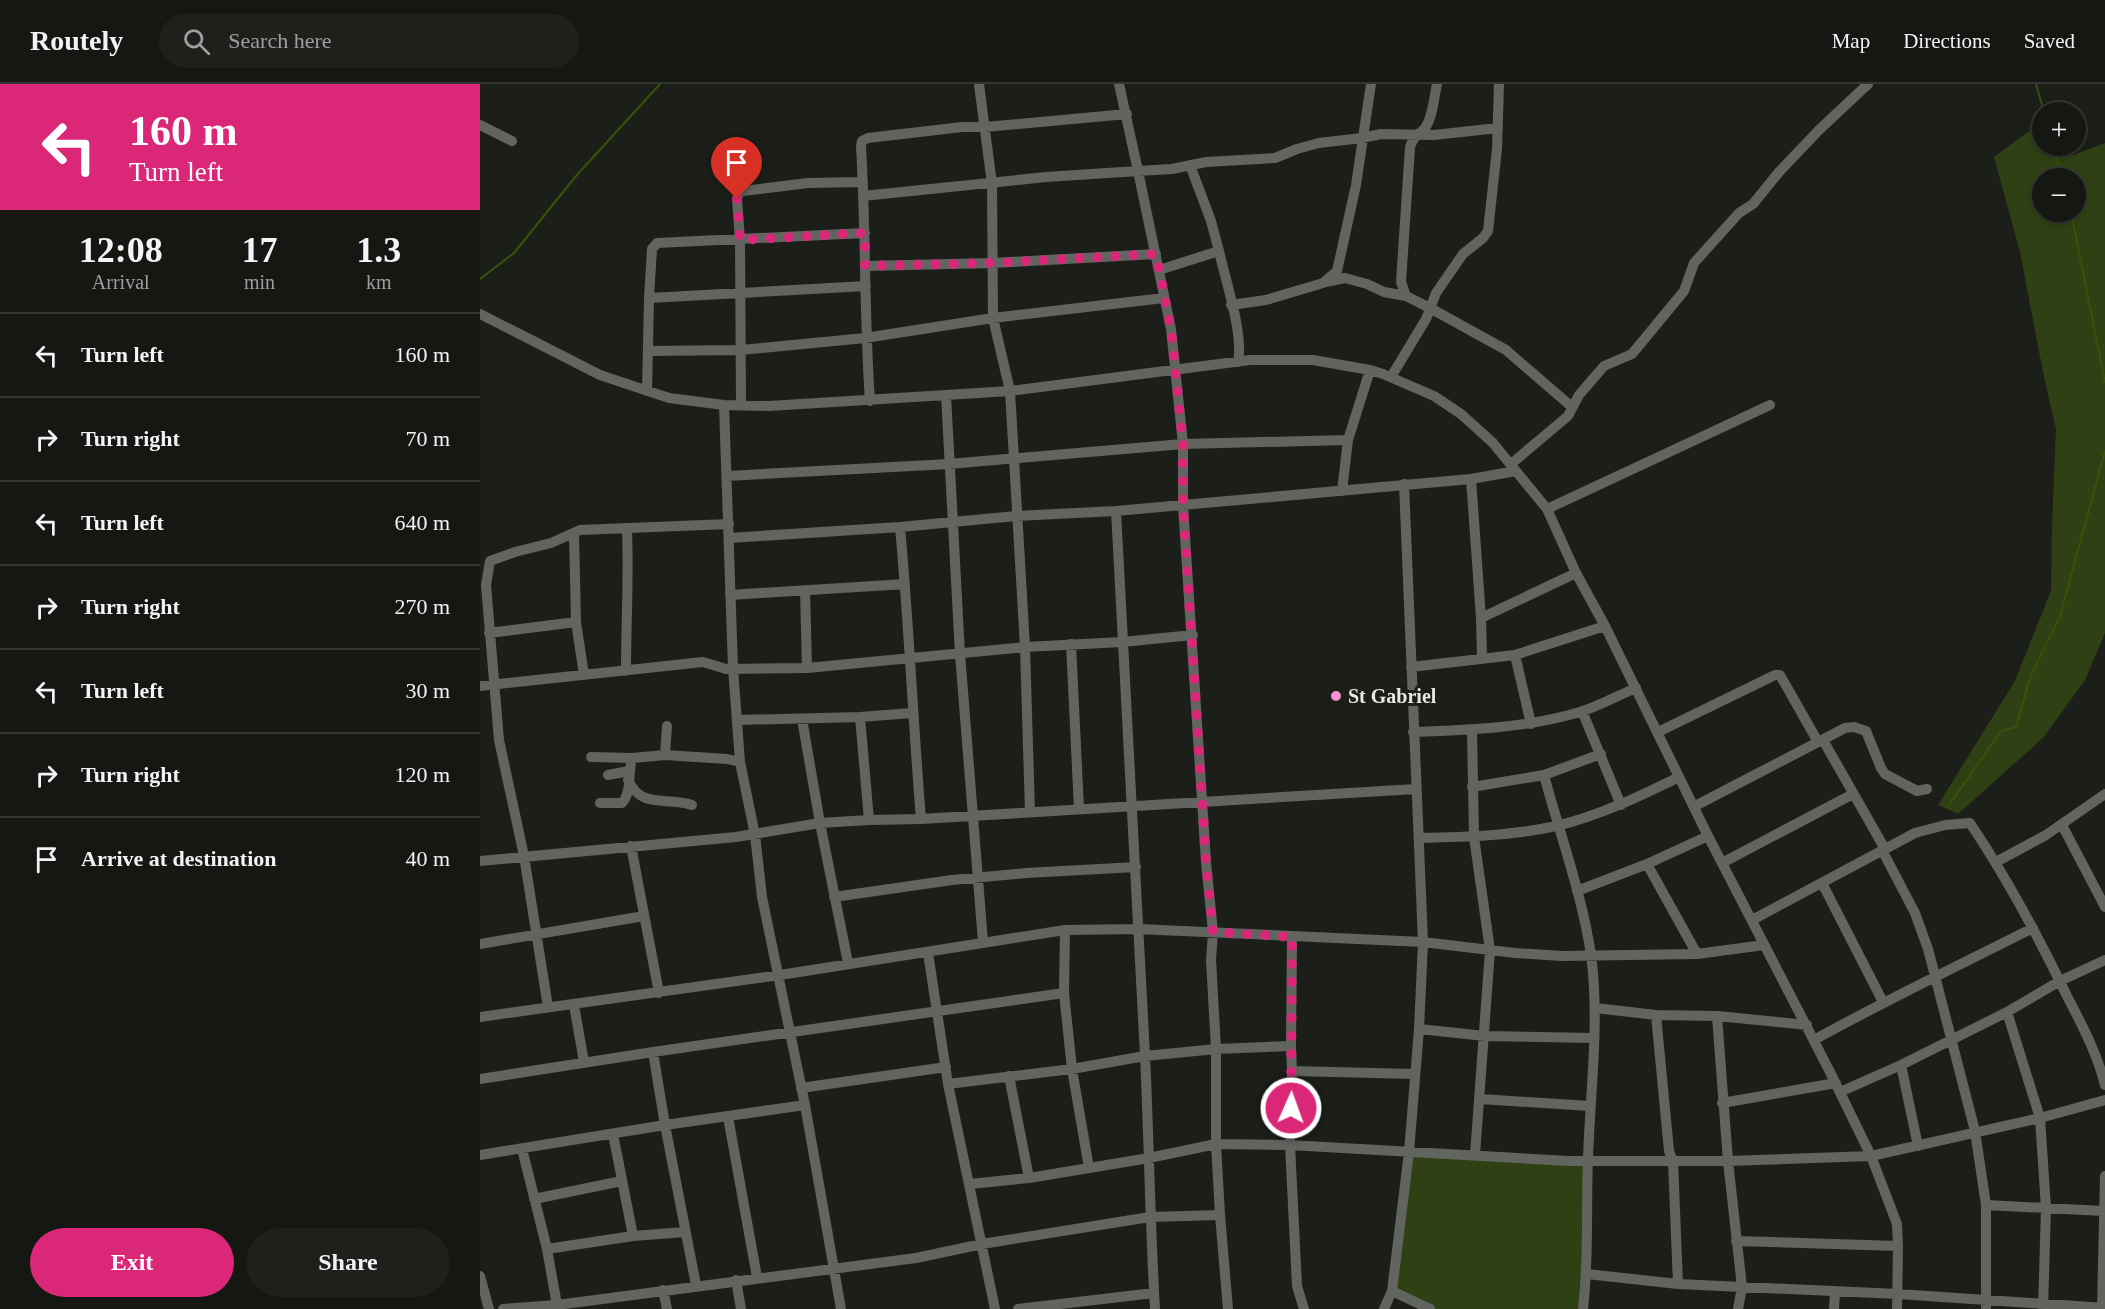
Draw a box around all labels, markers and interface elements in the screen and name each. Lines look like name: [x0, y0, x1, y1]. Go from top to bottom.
search box: [159, 14, 579, 68]
text: Routely: [30, 25, 123, 56]
icon: search: [180, 25, 213, 58]
text: Search here: [228, 28, 332, 53]
text: Map: [1832, 29, 1870, 53]
text: Directions: [1903, 29, 1991, 53]
text: Saved: [2024, 29, 2075, 53]
map controls: [2032, 102, 2086, 222]
button: +: [2032, 102, 2086, 156]
icon: left: [30, 108, 108, 186]
text: 160 m: [129, 108, 238, 154]
pin: [711, 137, 762, 199]
icon: arrive: [720, 146, 753, 179]
text: Turn left: [129, 157, 223, 187]
button: −: [2032, 168, 2086, 222]
text: 12:08: [79, 230, 163, 270]
text: 17: [242, 230, 278, 270]
text: 1.3: [356, 230, 401, 270]
text: Arrival: [92, 271, 150, 293]
text: min: [244, 271, 275, 293]
text: km: [366, 271, 392, 293]
icon: left: [30, 339, 63, 372]
text: Turn left: [81, 342, 164, 367]
text: 160 m: [394, 342, 450, 367]
icon: right: [30, 423, 63, 456]
text: Turn right: [81, 426, 180, 451]
text: 70 m: [405, 426, 450, 451]
icon: left: [30, 507, 63, 540]
text: Turn left: [81, 510, 164, 535]
text: 640 m: [394, 510, 450, 535]
icon: right: [30, 591, 63, 624]
text: Turn right: [81, 594, 180, 619]
text: 270 m: [394, 594, 450, 619]
icon: left: [30, 675, 63, 708]
text: Turn left: [81, 678, 164, 703]
text: 30 m: [405, 678, 450, 703]
place label: St Gabriel: [1348, 685, 1437, 707]
marker: St Gabriel: [1329, 689, 1343, 703]
icon: right: [30, 759, 63, 792]
text: Turn right: [81, 762, 180, 787]
text: 120 m: [394, 762, 450, 787]
icon: arrive: [30, 843, 63, 876]
text: Arrive at destination: [81, 846, 277, 871]
text: 40 m: [405, 846, 450, 871]
position arrow: [1259, 1076, 1323, 1140]
button: Exit: [30, 1228, 234, 1297]
button: Share: [246, 1228, 450, 1297]

